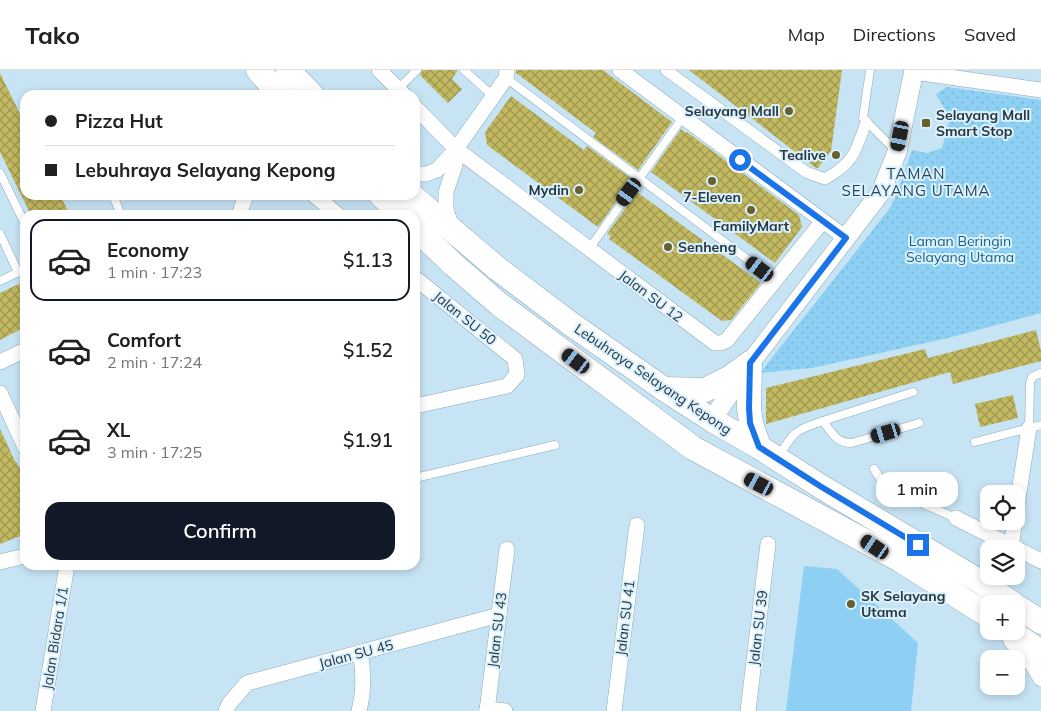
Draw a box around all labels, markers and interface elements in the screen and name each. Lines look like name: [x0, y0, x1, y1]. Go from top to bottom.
text: Tako: [25, 20, 80, 50]
text: Map: [788, 23, 825, 46]
text: Directions: [853, 23, 936, 46]
text: Saved: [964, 23, 1016, 46]
place label: Selayang Mall: [685, 102, 779, 120]
marker: Selayang Mall: [783, 105, 795, 117]
place label: Selayang Mall Smart Stop: [936, 106, 1030, 140]
text: Pizza Hut: [75, 109, 163, 133]
marker: Selayang Mall Smart Stop: [920, 117, 932, 129]
car: [889, 120, 910, 152]
place label: Tealive: [780, 146, 826, 164]
route start: [729, 149, 751, 171]
marker: Tealive: [830, 149, 842, 161]
text: Lebuhraya Selayang Kepong: [75, 158, 336, 182]
district label: TAMAN SELAYANG UTAMA: [841, 164, 991, 200]
car: [614, 175, 643, 209]
marker: 7-Eleven: [706, 175, 718, 187]
place label: Mydin: [529, 181, 569, 199]
marker: Mydin: [573, 184, 585, 196]
place label: 7-Eleven: [683, 188, 741, 206]
marker: FamilyMart: [745, 204, 757, 216]
place label: FamilyMart: [713, 217, 790, 235]
park label: Laman Beringin Selayang Utama: [906, 232, 1014, 266]
icon: car: [47, 238, 92, 283]
text: Economy: [107, 238, 189, 262]
place label: Senheng: [678, 238, 736, 256]
marker: Senheng: [662, 241, 674, 253]
text: $1.13: [343, 248, 393, 272]
car: [743, 254, 776, 284]
text: 1 min · 17:23: [107, 262, 202, 282]
street label: Jalan SU 12: [615, 266, 687, 326]
street label: Jalan SU 50: [430, 287, 500, 349]
street label: Lebuhraya Selayang Kepong: [571, 320, 735, 438]
icon: car: [47, 328, 92, 373]
text: Comfort: [107, 328, 181, 352]
text: $1.52: [343, 338, 393, 362]
car: [559, 346, 592, 376]
text: 2 min · 17:24: [107, 352, 202, 372]
icon: car: [47, 418, 92, 463]
text: XL: [107, 418, 130, 442]
car: [869, 421, 902, 445]
text: $1.91: [343, 428, 393, 452]
text: 3 min · 17:25: [107, 442, 202, 462]
car: [742, 470, 775, 498]
callout: 1 min: [877, 472, 959, 508]
text: 1 min: [896, 479, 938, 499]
map controls: [980, 485, 1025, 695]
button: locate: [980, 485, 1025, 530]
button: Confirm: [45, 502, 395, 560]
car: [858, 532, 891, 562]
route end: [907, 534, 929, 556]
button: layers: [980, 540, 1025, 585]
street label: Jalan SU 41: [611, 579, 639, 657]
street label: Jalan Bidara 1/1: [38, 585, 72, 691]
place label: SK Selayang Utama: [861, 587, 945, 621]
street label: Jalan SU 39: [744, 589, 772, 667]
street label: Jalan SU 43: [483, 591, 511, 669]
button: +: [980, 595, 1025, 640]
marker: SK Selayang Utama: [845, 598, 857, 610]
street label: Jalan SU 45: [317, 635, 395, 673]
button: −: [980, 650, 1025, 695]

